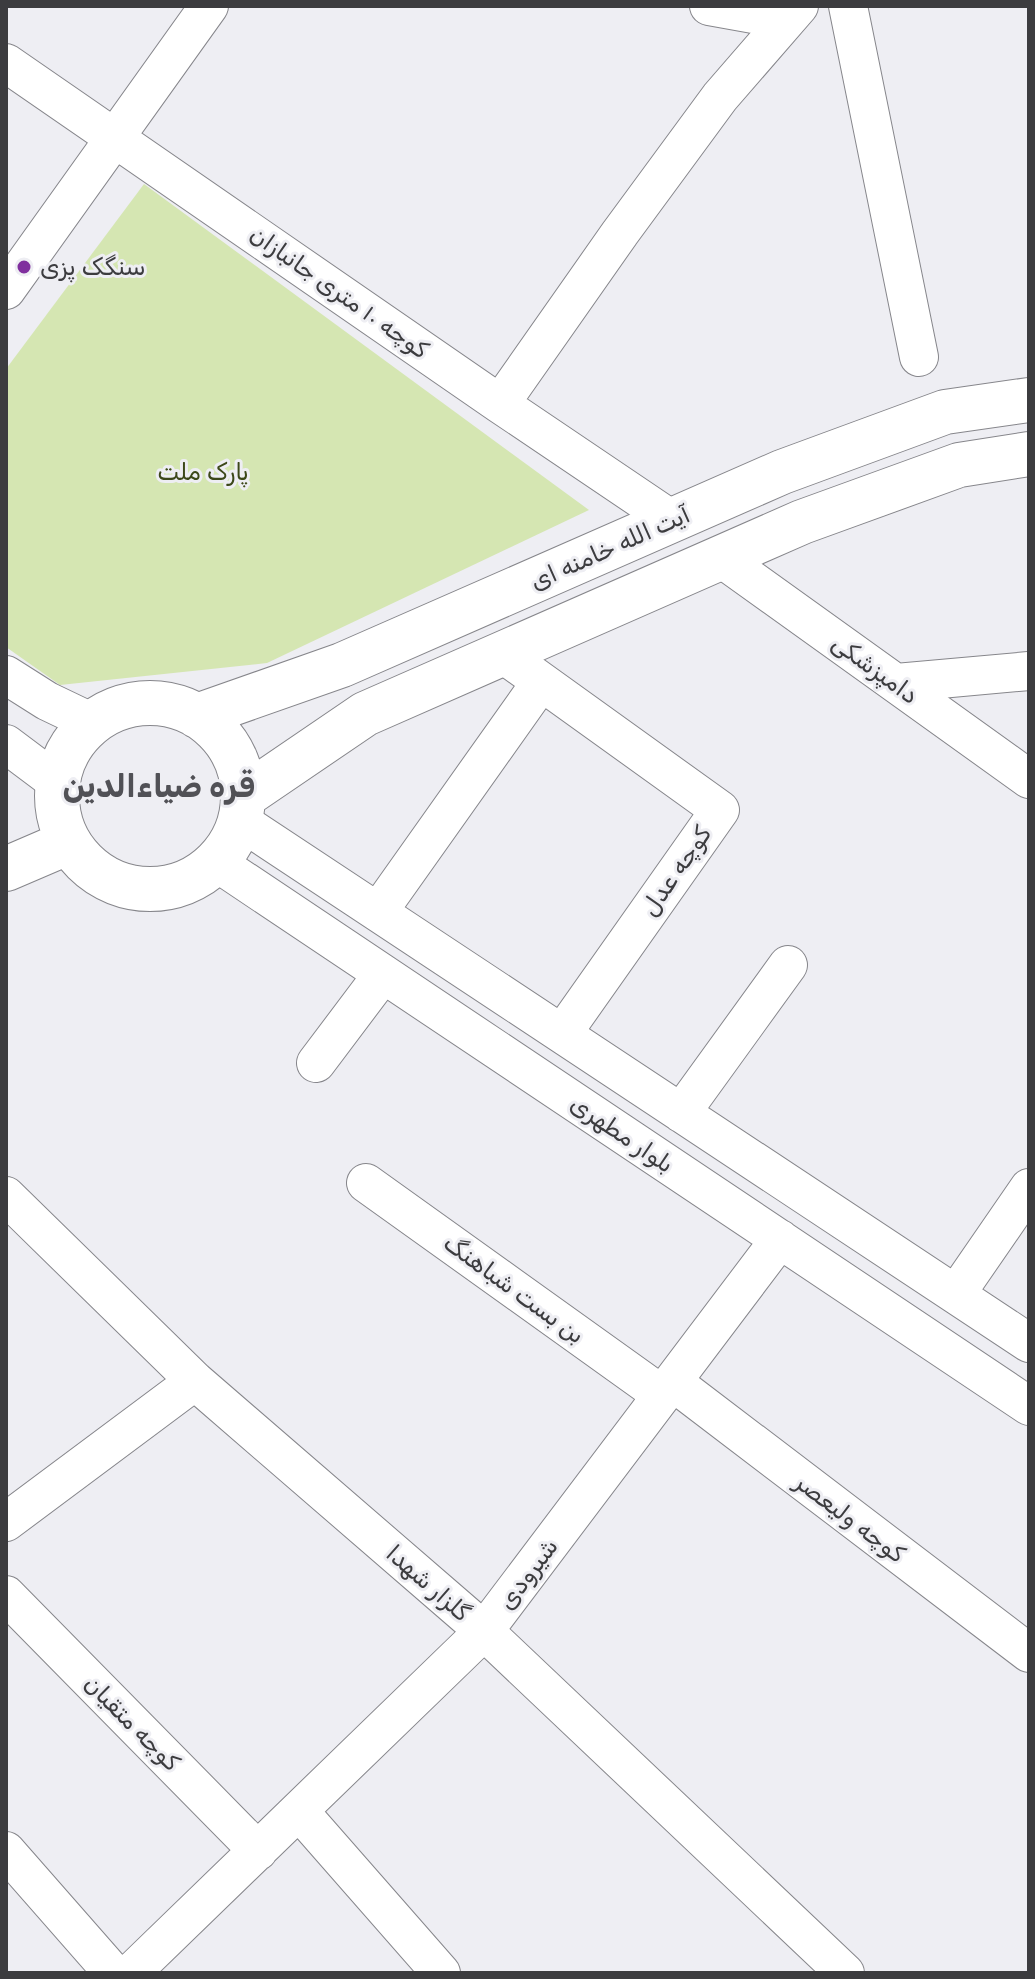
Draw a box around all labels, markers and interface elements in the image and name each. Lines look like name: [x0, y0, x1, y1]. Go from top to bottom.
street label: کوچه ۱۰ متری جانبازان: [244, 220, 434, 364]
place label: سنگک پزی: [40, 253, 146, 283]
marker: سنگک پزی: [15, 258, 33, 276]
park label: پارک ملت: [157, 458, 249, 488]
street label: آیت الله خامنه ای: [526, 500, 694, 596]
street label: دامپزشکی: [825, 628, 924, 711]
district label: قره ضیاءالدین: [63, 767, 255, 805]
street label: کوچه عدل: [635, 821, 717, 921]
street label: بلوار مطهری: [565, 1089, 679, 1179]
street label: بن بست شباهنگ: [438, 1229, 590, 1349]
street label: کوچه ولیعصر: [788, 1467, 910, 1568]
street label: شیرودی: [492, 1533, 564, 1615]
street label: گلزار شهدا: [381, 1539, 476, 1627]
street label: کوچه متقیان: [79, 1670, 186, 1777]

